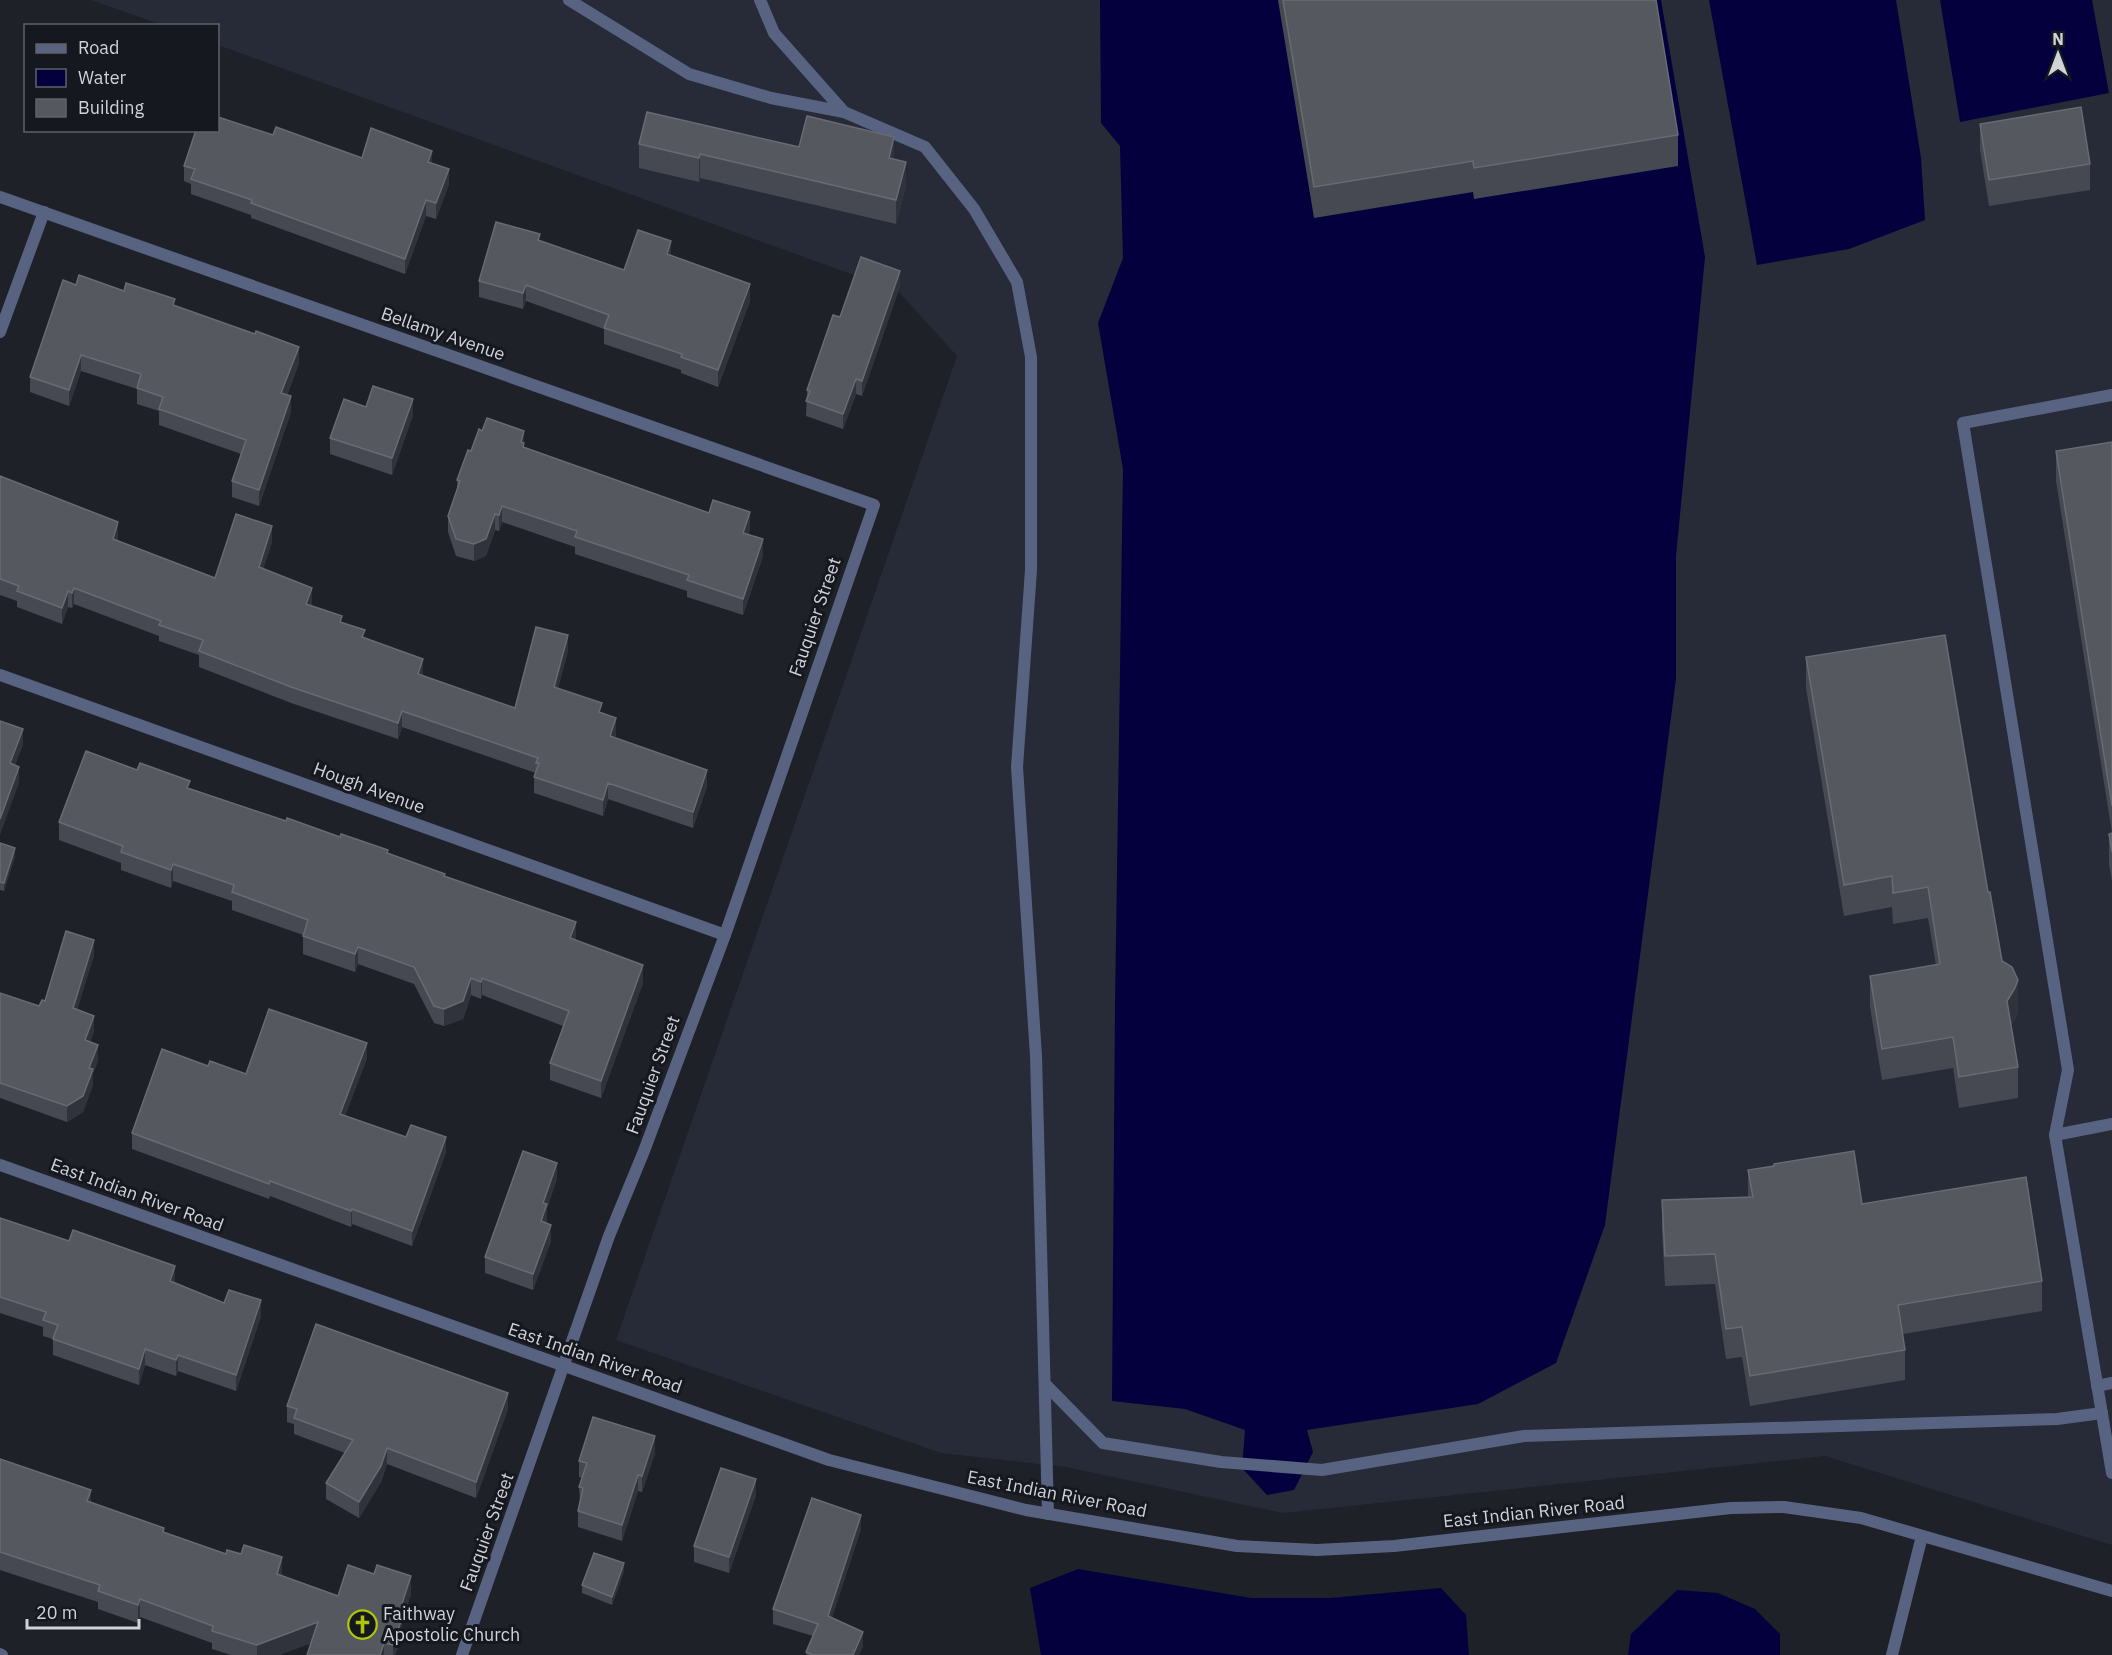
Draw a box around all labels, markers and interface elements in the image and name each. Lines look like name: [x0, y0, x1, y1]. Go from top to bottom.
legend: [24, 24, 219, 132]
north arrow: [2028, 24, 2088, 84]
text: N: [2052, 29, 2064, 49]
text: Road: [78, 36, 119, 59]
text: Water: [78, 66, 127, 89]
text: Building: [78, 96, 145, 119]
street label: Bellamy Avenue: [378, 302, 508, 366]
street label: Fauquier Street: [783, 554, 846, 679]
street label: Hough Avenue: [310, 757, 428, 818]
street label: Fauquier Street: [620, 1012, 685, 1137]
street label: East Indian River Road: [47, 1152, 227, 1237]
street label: East Indian River Road: [505, 1317, 685, 1398]
street label: East Indian River Road: [965, 1465, 1149, 1522]
street label: Fauquier Street: [454, 1469, 519, 1594]
street label: East Indian River Road: [1442, 1491, 1626, 1532]
scale bar: [27, 1592, 140, 1630]
text: 20 m: [36, 1601, 78, 1624]
place label: Faithway Apostolic Church: [383, 1602, 520, 1646]
church icon: Faithway Apostolic Church: [346, 1608, 378, 1640]

